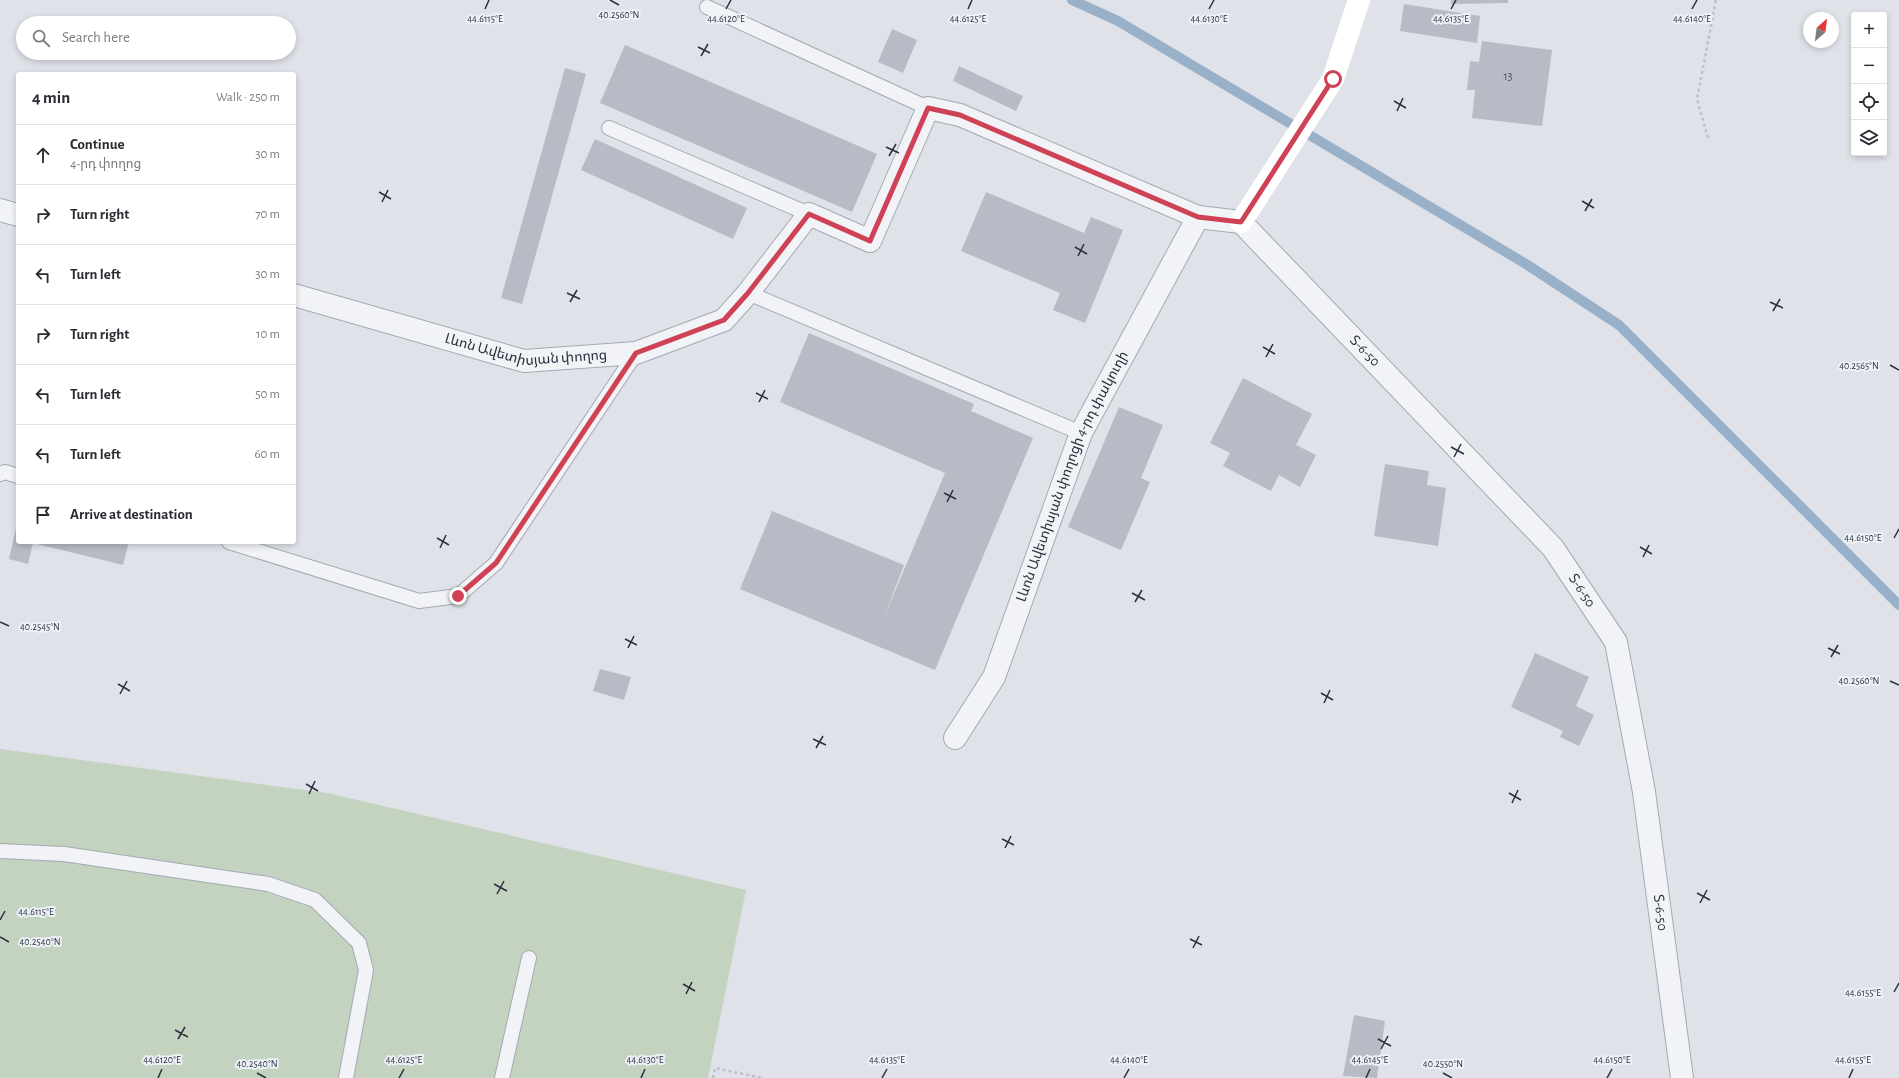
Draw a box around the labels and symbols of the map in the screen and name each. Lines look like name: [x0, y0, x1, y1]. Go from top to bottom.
text: 40.2560°N: [599, 10, 639, 20]
north arrow: [1803, 12, 1839, 48]
text: 44.6115°E: [467, 14, 503, 24]
text: 44.6120°E: [707, 14, 745, 24]
text: 44.6125°E: [950, 14, 986, 24]
text: 44.6130°E: [1190, 14, 1228, 24]
text: 44.6135°E: [1433, 14, 1469, 24]
text: 44.6140°E: [1673, 14, 1711, 24]
route start: [1324, 70, 1342, 88]
house number: 13: [1503, 70, 1513, 82]
street label: Լևոն Ավետիսյան փողոց: [443, 332, 608, 368]
street label: Տ-6-50: [1347, 333, 1382, 369]
street label: Լևոն Ավետիսյան փողոցի 4-րդ փակուղի: [1014, 349, 1131, 604]
text: 40.2565°N: [1839, 361, 1879, 371]
text: 44.6150°E: [1844, 533, 1882, 543]
street label: Տ-6-50: [1566, 572, 1598, 610]
route end: [449, 587, 467, 605]
text: 40.2545°N: [20, 622, 60, 632]
text: 40.2560°N: [1839, 676, 1879, 686]
street label: Տ-6-50: [1651, 894, 1669, 932]
text: 44.6115°E: [18, 907, 54, 917]
text: 40.2540°N: [20, 937, 60, 947]
text: 44.6155°E: [1845, 988, 1881, 998]
text: 44.6120°E: [143, 1055, 181, 1065]
text: 44.6125°E: [386, 1055, 422, 1065]
text: 44.6130°E: [626, 1055, 664, 1065]
text: 44.6135°E: [869, 1055, 905, 1065]
text: 44.6140°E: [1110, 1055, 1148, 1065]
text: 44.6145°E: [1352, 1055, 1389, 1065]
text: 44.6150°E: [1593, 1055, 1631, 1065]
text: 44.6155°E: [1835, 1055, 1871, 1065]
text: 40.2540°N: [237, 1059, 277, 1069]
text: 40.2550°N: [1423, 1059, 1463, 1069]

